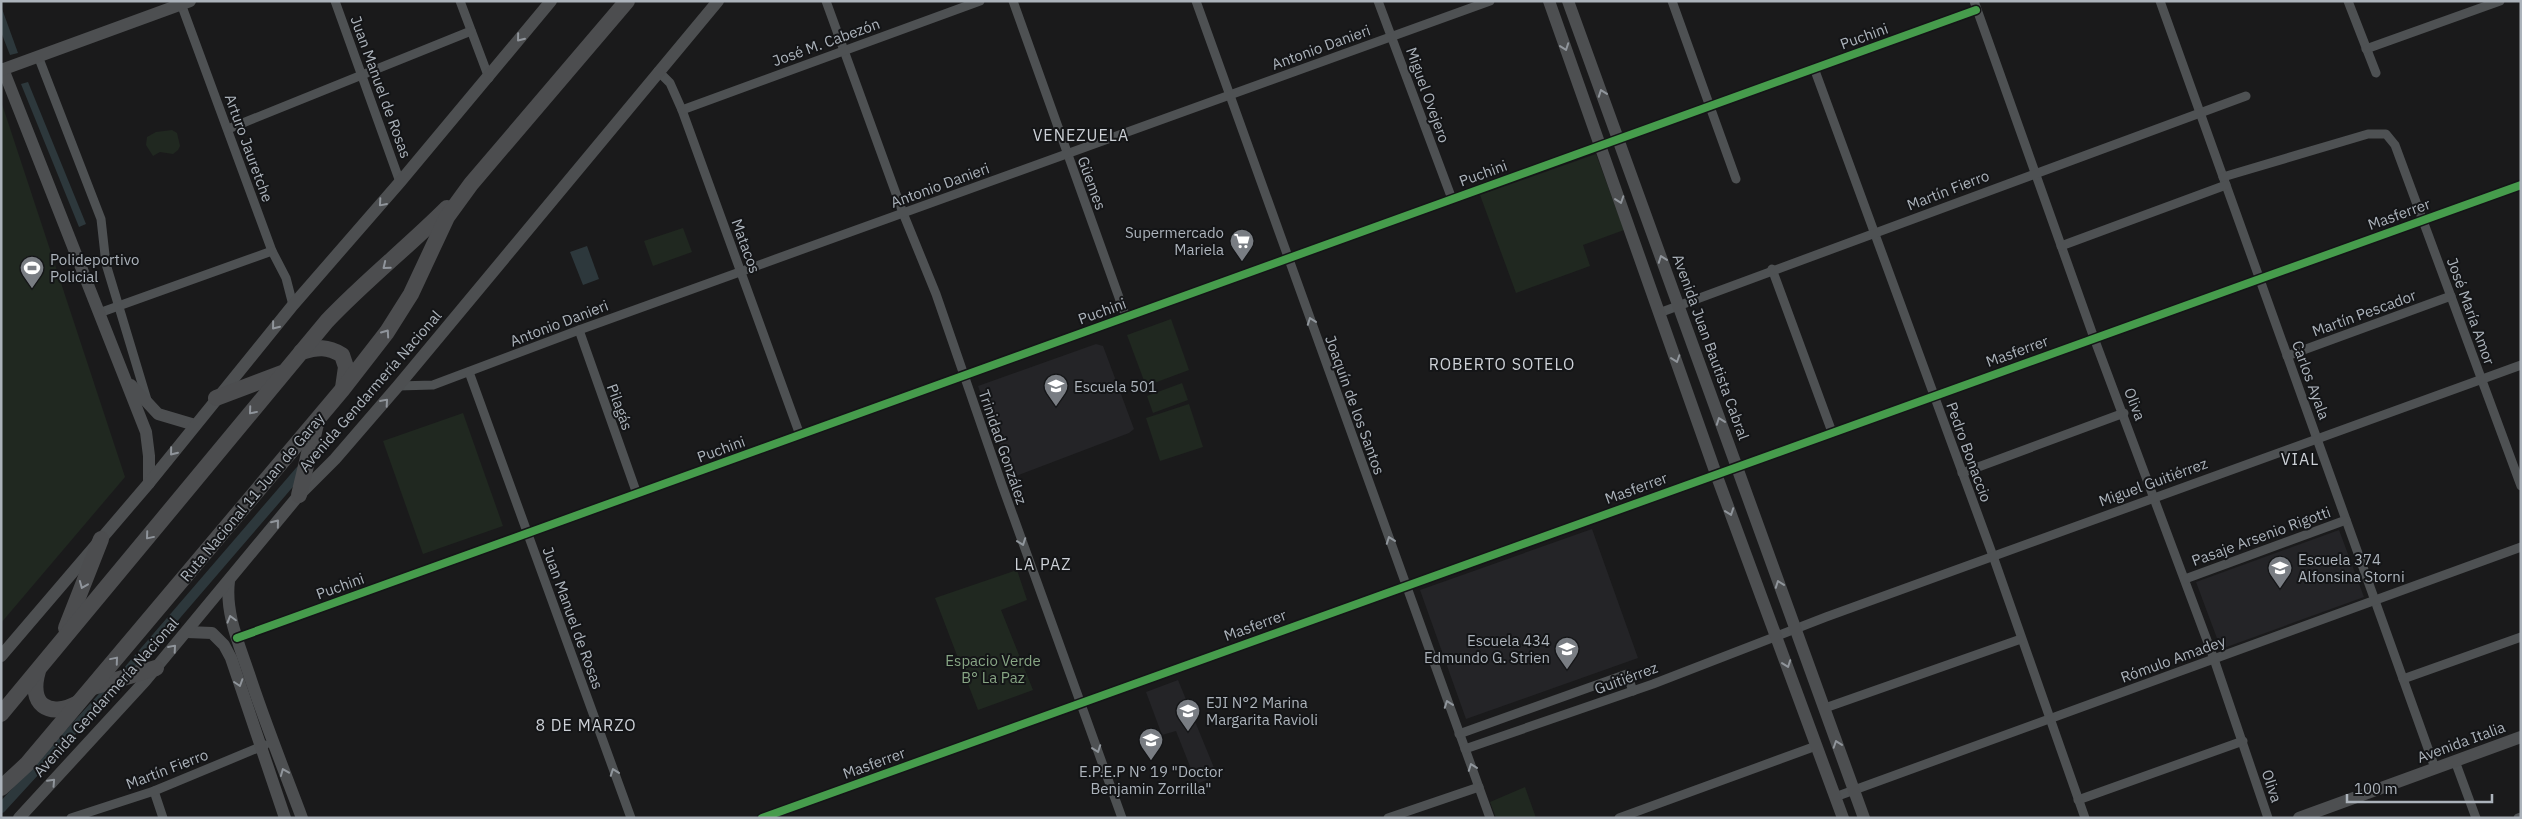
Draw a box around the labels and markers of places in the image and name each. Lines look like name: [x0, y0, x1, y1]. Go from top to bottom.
place label: Supermercado Mariela: [1125, 223, 1224, 259]
supermarket icon: Supermercado Mariela: [1229, 228, 1255, 262]
place label: Polideportivo Policial: [50, 250, 139, 286]
sports icon: Polideportivo Policial: [19, 255, 45, 289]
school or university icon: Escuela 501: [1043, 373, 1069, 407]
place label: Escuela 501: [1074, 377, 1157, 396]
place label: Escuela 374 Alfonsina Storni: [2298, 550, 2405, 586]
school or university icon: Escuela 374 Alfonsina Storni: [2267, 555, 2293, 589]
place label: Escuela 434 Edmundo G. Strien: [1424, 631, 1550, 667]
school or university icon: Escuela 434 Edmundo G. Strien: [1554, 636, 1580, 670]
place label: EJI N°2 Marina Margarita Ravioli: [1206, 693, 1318, 729]
school or university icon: EJI N°2 Marina Margarita Ravioli: [1175, 698, 1201, 732]
school or university icon: E.P.E.P N° 19 "Doctor Benjamin Zorrilla": [1138, 727, 1164, 761]
place label: E.P.E.P N° 19 "Doctor Benjamin Zorrilla": [1079, 762, 1224, 798]

